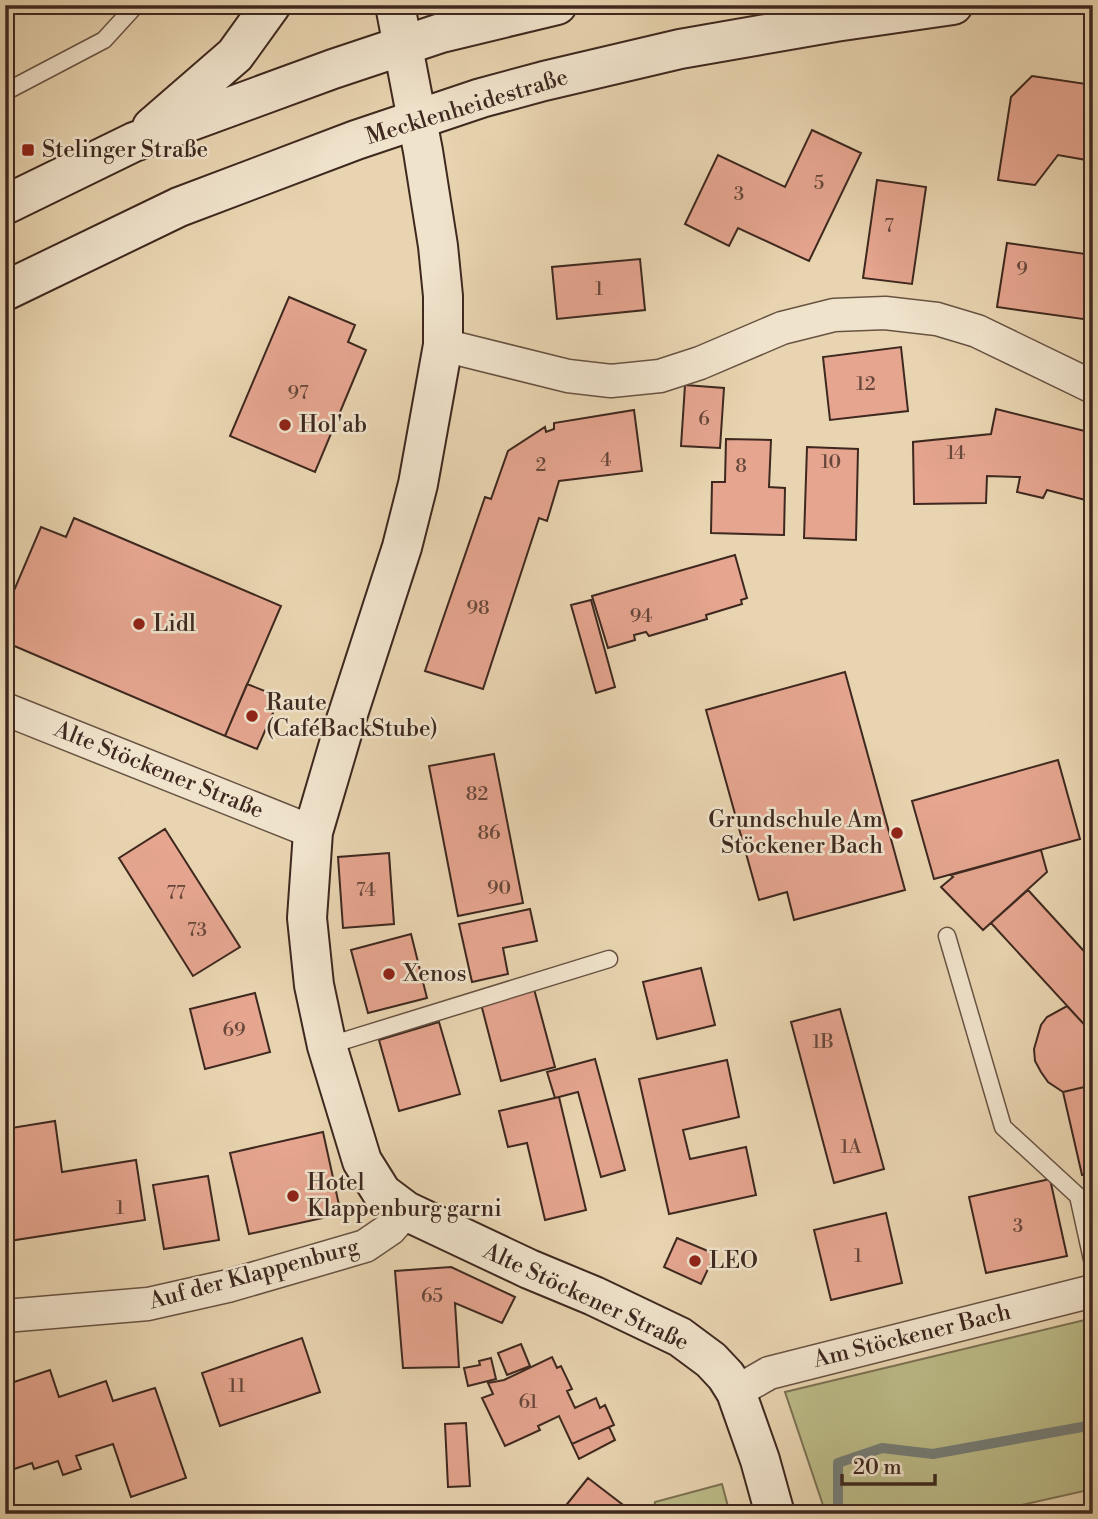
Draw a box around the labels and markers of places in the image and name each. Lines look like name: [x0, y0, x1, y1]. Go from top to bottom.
place label: Stelinger Straße: [42, 136, 208, 164]
marker: Stelinger Straße: [20, 142, 36, 158]
place label: Hol'ab: [299, 411, 367, 439]
marker: Hol'ab: [277, 417, 293, 433]
place label: Lidl: [153, 610, 196, 638]
marker: Lidl: [131, 616, 147, 632]
place label: Raute (CaféBackStube): [266, 689, 438, 743]
marker: Raute (CaféBackStube): [244, 708, 260, 724]
place label: Grundschule Am Stöckener Bach: [708, 806, 883, 860]
marker: Grundschule Am Stöckener Bach: [889, 825, 905, 841]
place label: Xenos: [402, 960, 467, 988]
marker: Xenos: [381, 966, 397, 982]
place label: Hotel Klappenburg garni: [307, 1169, 502, 1223]
marker: Hotel Klappenburg garni: [285, 1188, 301, 1204]
place label: LEO: [709, 1247, 758, 1275]
marker: LEO: [687, 1253, 703, 1269]

